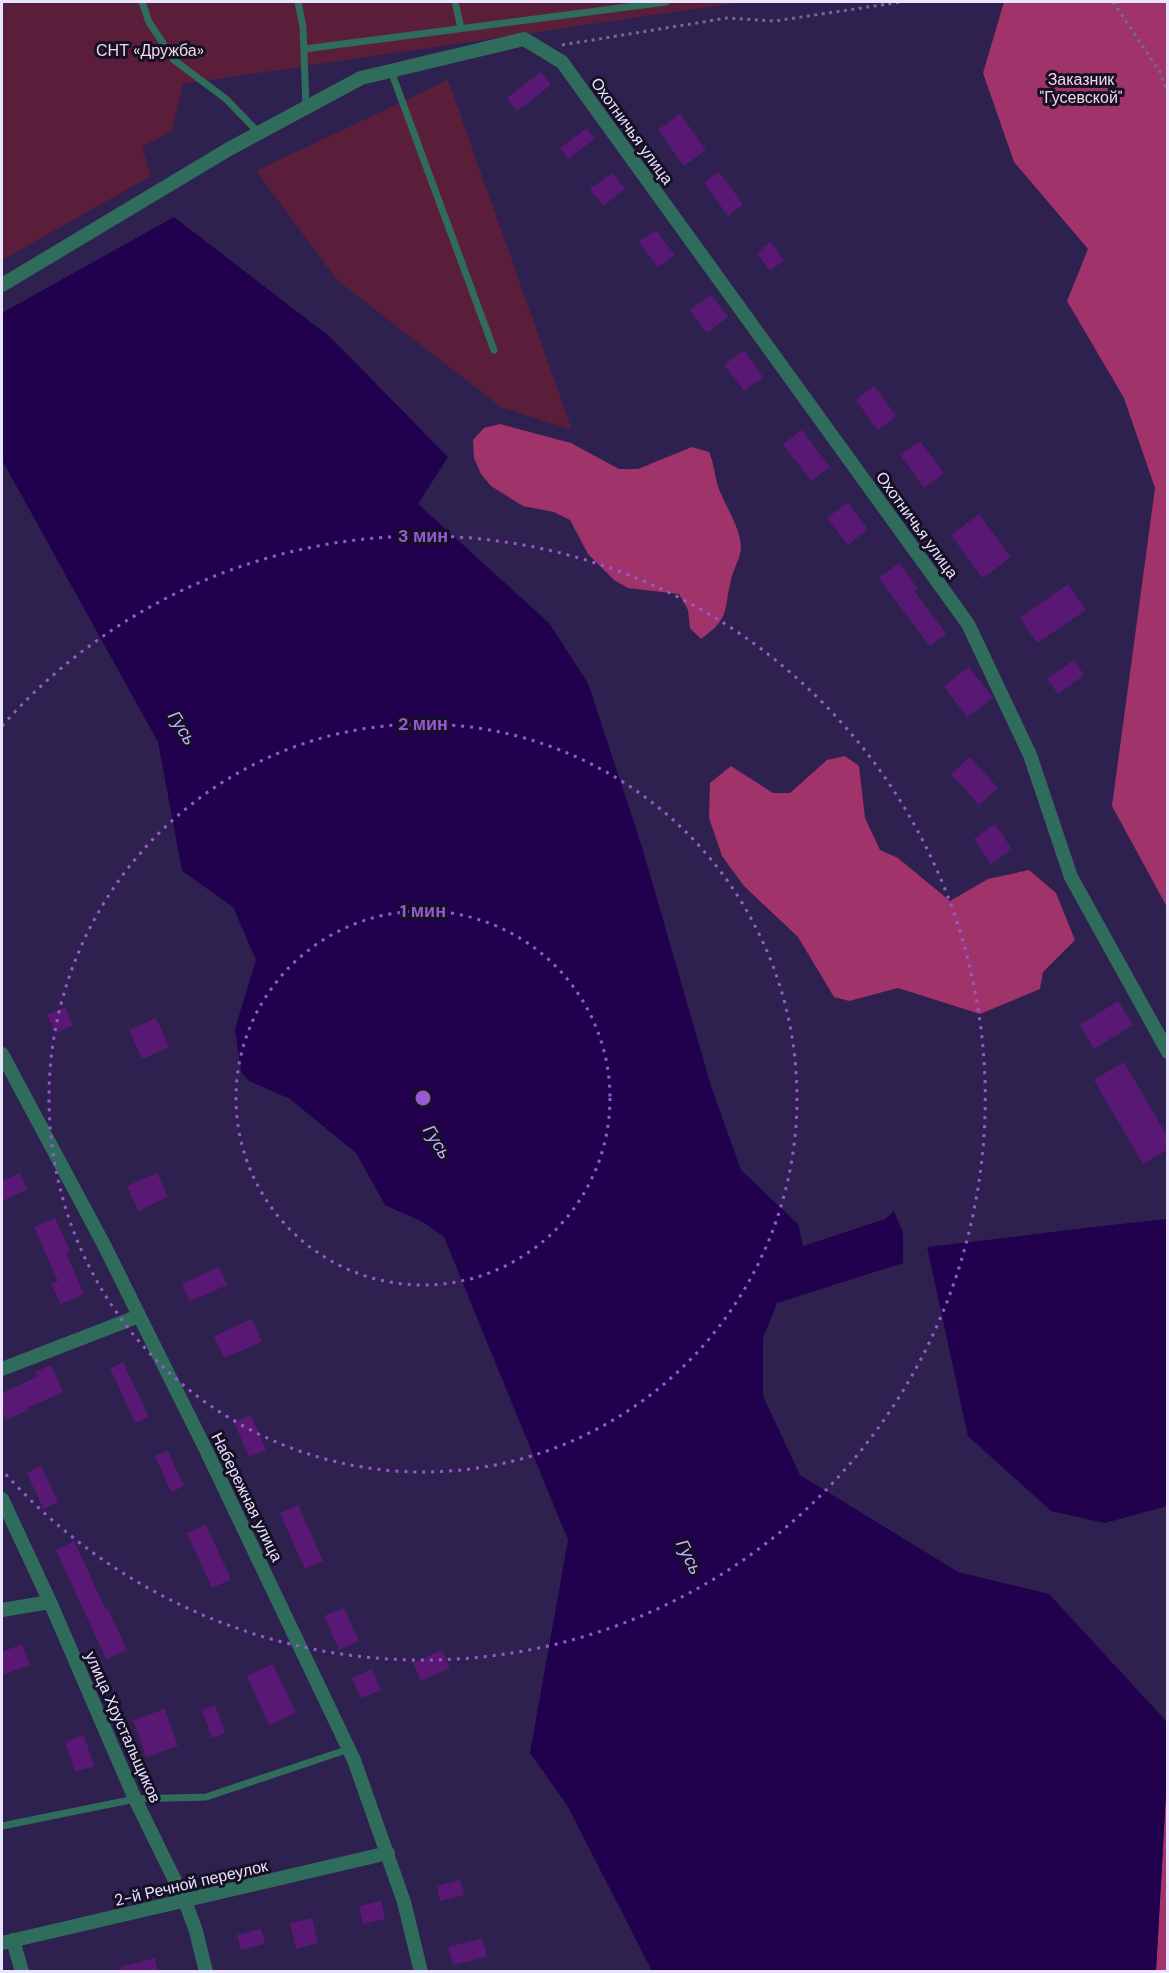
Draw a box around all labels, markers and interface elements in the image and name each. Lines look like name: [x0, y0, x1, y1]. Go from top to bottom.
park label: СНТ «Дружба»: [96, 40, 204, 61]
park label: Заказник "Гусевской": [1040, 69, 1123, 108]
street label: Охотничья улица: [586, 73, 678, 189]
street label: Охотничья улица: [871, 467, 963, 583]
text: 3 мин: [398, 524, 448, 548]
water label: Гусь: [162, 706, 202, 750]
text: 2 мин: [398, 712, 448, 736]
text: 1 мин: [400, 899, 446, 923]
centre of rings: [413, 1088, 433, 1108]
water label: Гусь: [417, 1120, 457, 1164]
street label: Набережная улица: [207, 1429, 287, 1565]
water label: Гусь: [670, 1535, 708, 1579]
street label: улица Хрустальщиков: [80, 1648, 166, 1806]
street label: 2-й Речной переулок: [112, 1855, 271, 1911]

